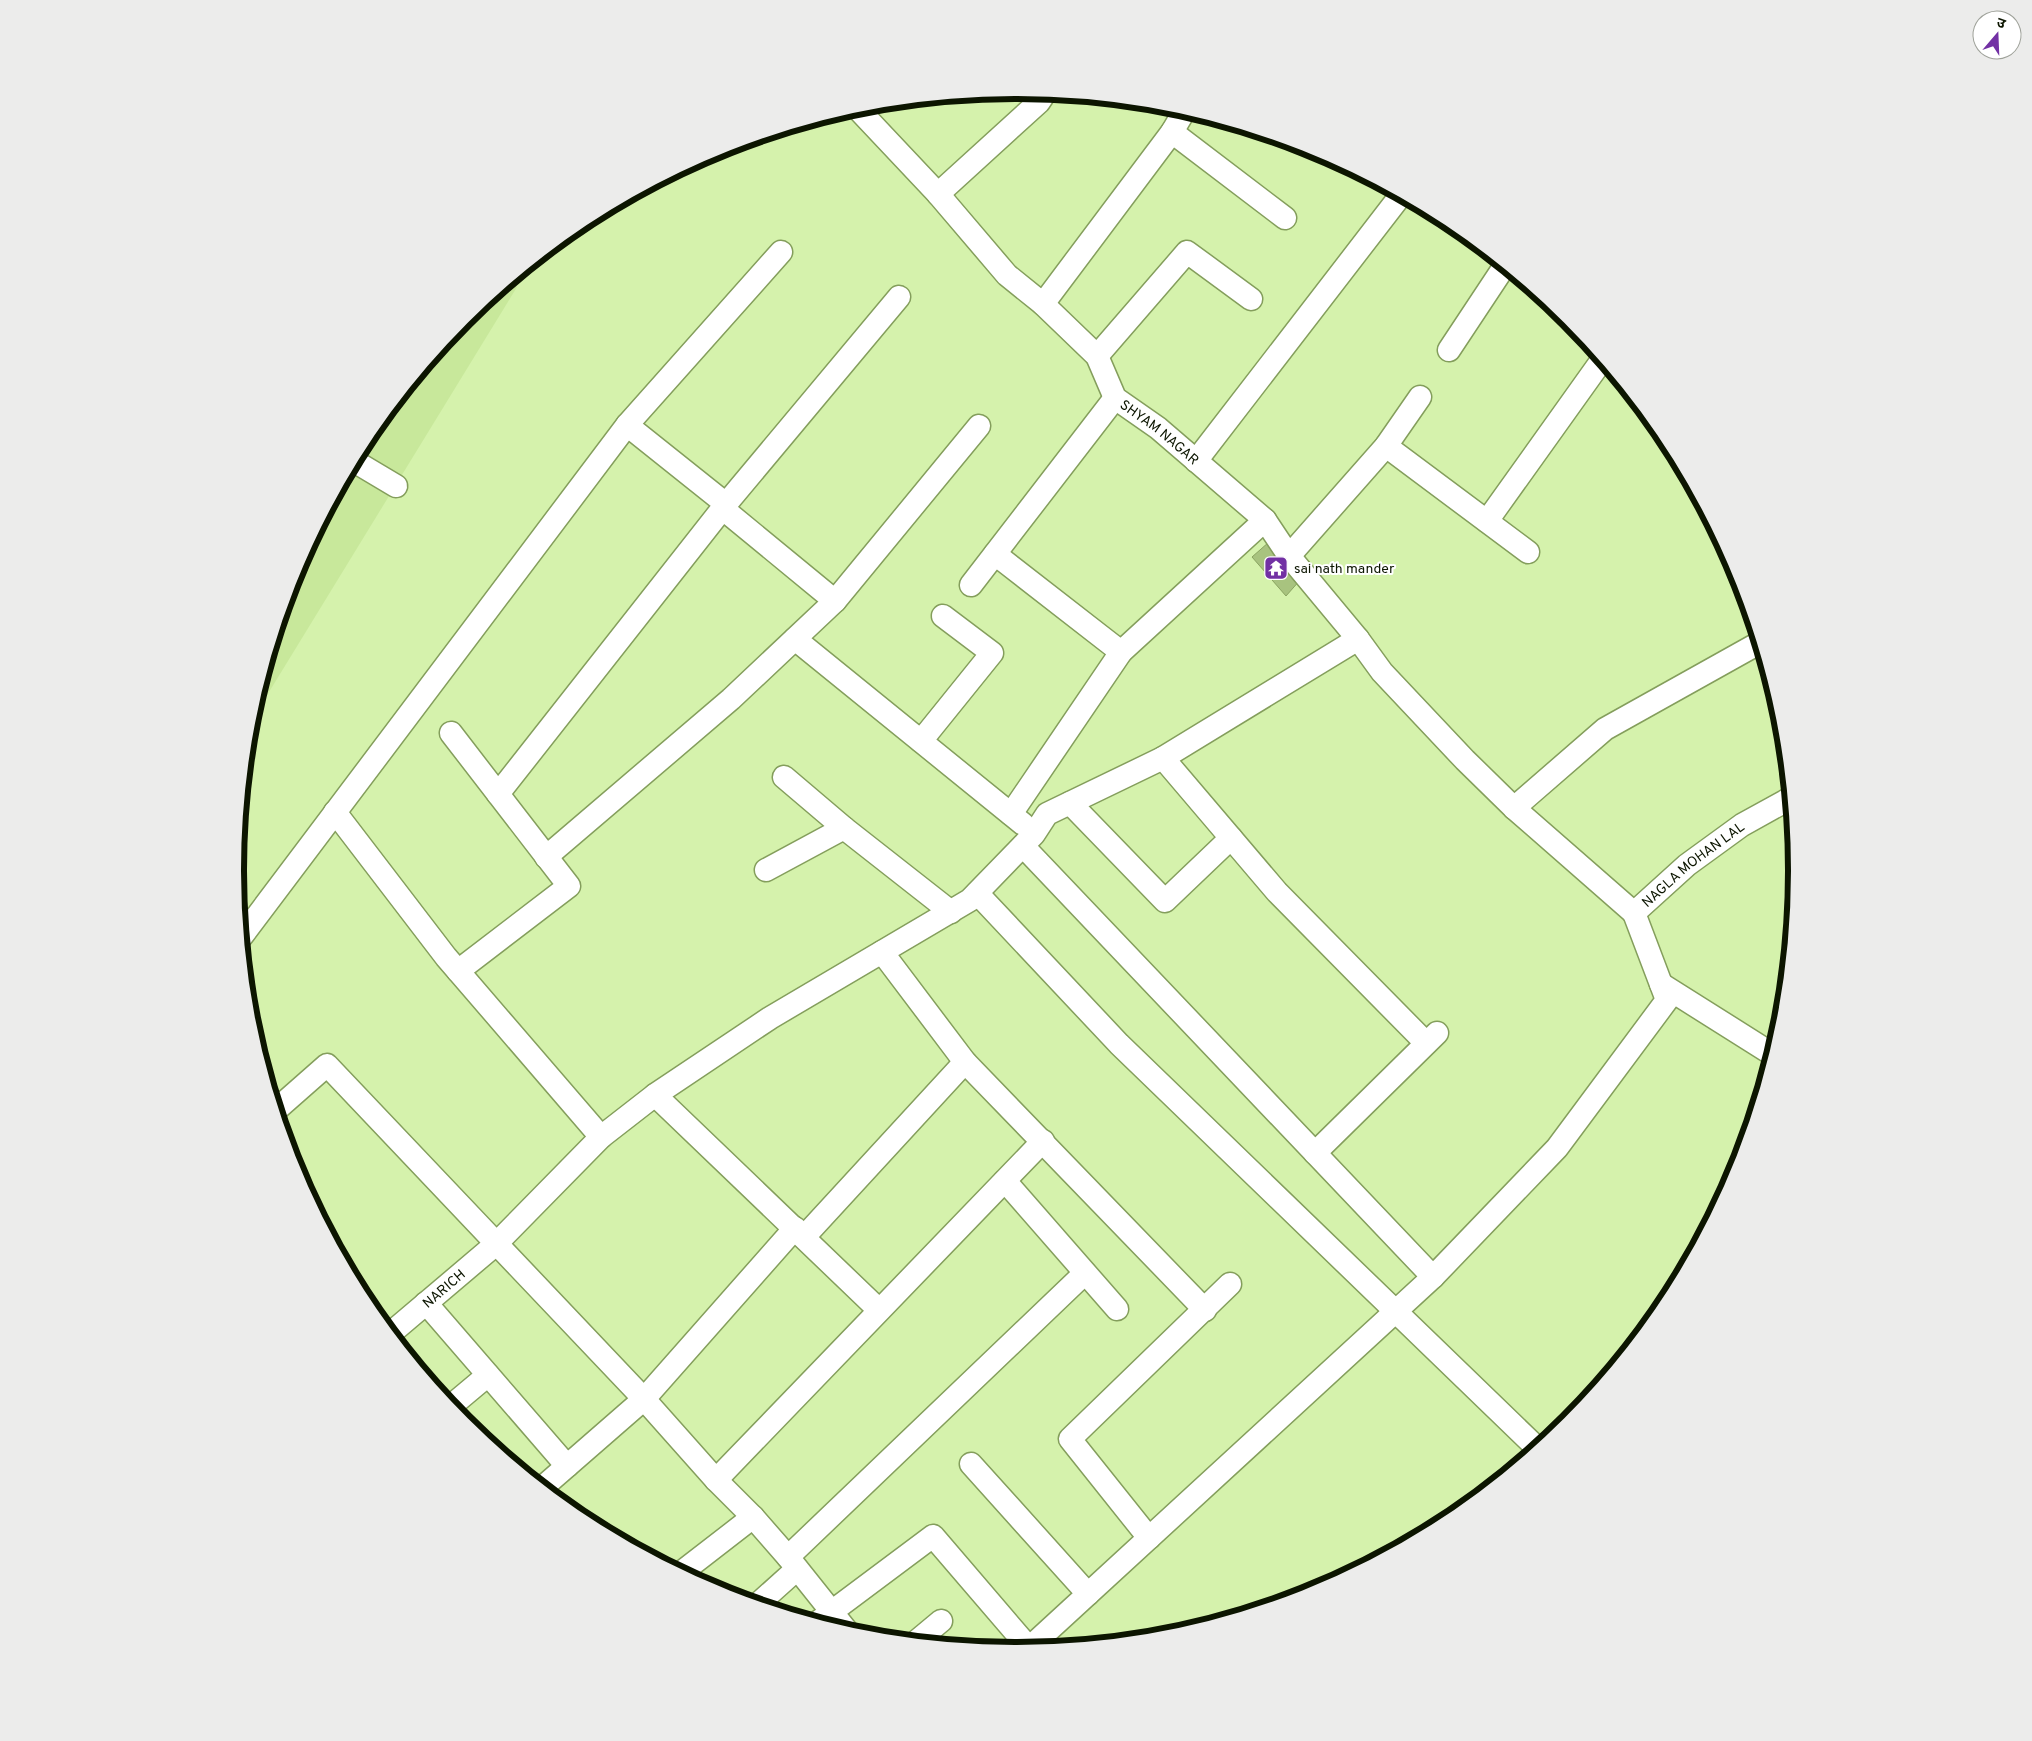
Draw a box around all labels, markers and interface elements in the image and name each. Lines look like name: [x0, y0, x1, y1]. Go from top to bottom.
north arrow: [1972, 10, 2022, 60]
text: उ: [1994, 15, 2008, 34]
street label: SHYAM NAGAR: [1116, 397, 1202, 469]
temple icon: sai nath mander: [1263, 555, 1289, 581]
place label: sai nath mander: [1294, 561, 1395, 578]
street label: NAGLA MOHAN LAL: [1639, 819, 1748, 912]
street label: NARICH: [420, 1267, 470, 1312]

